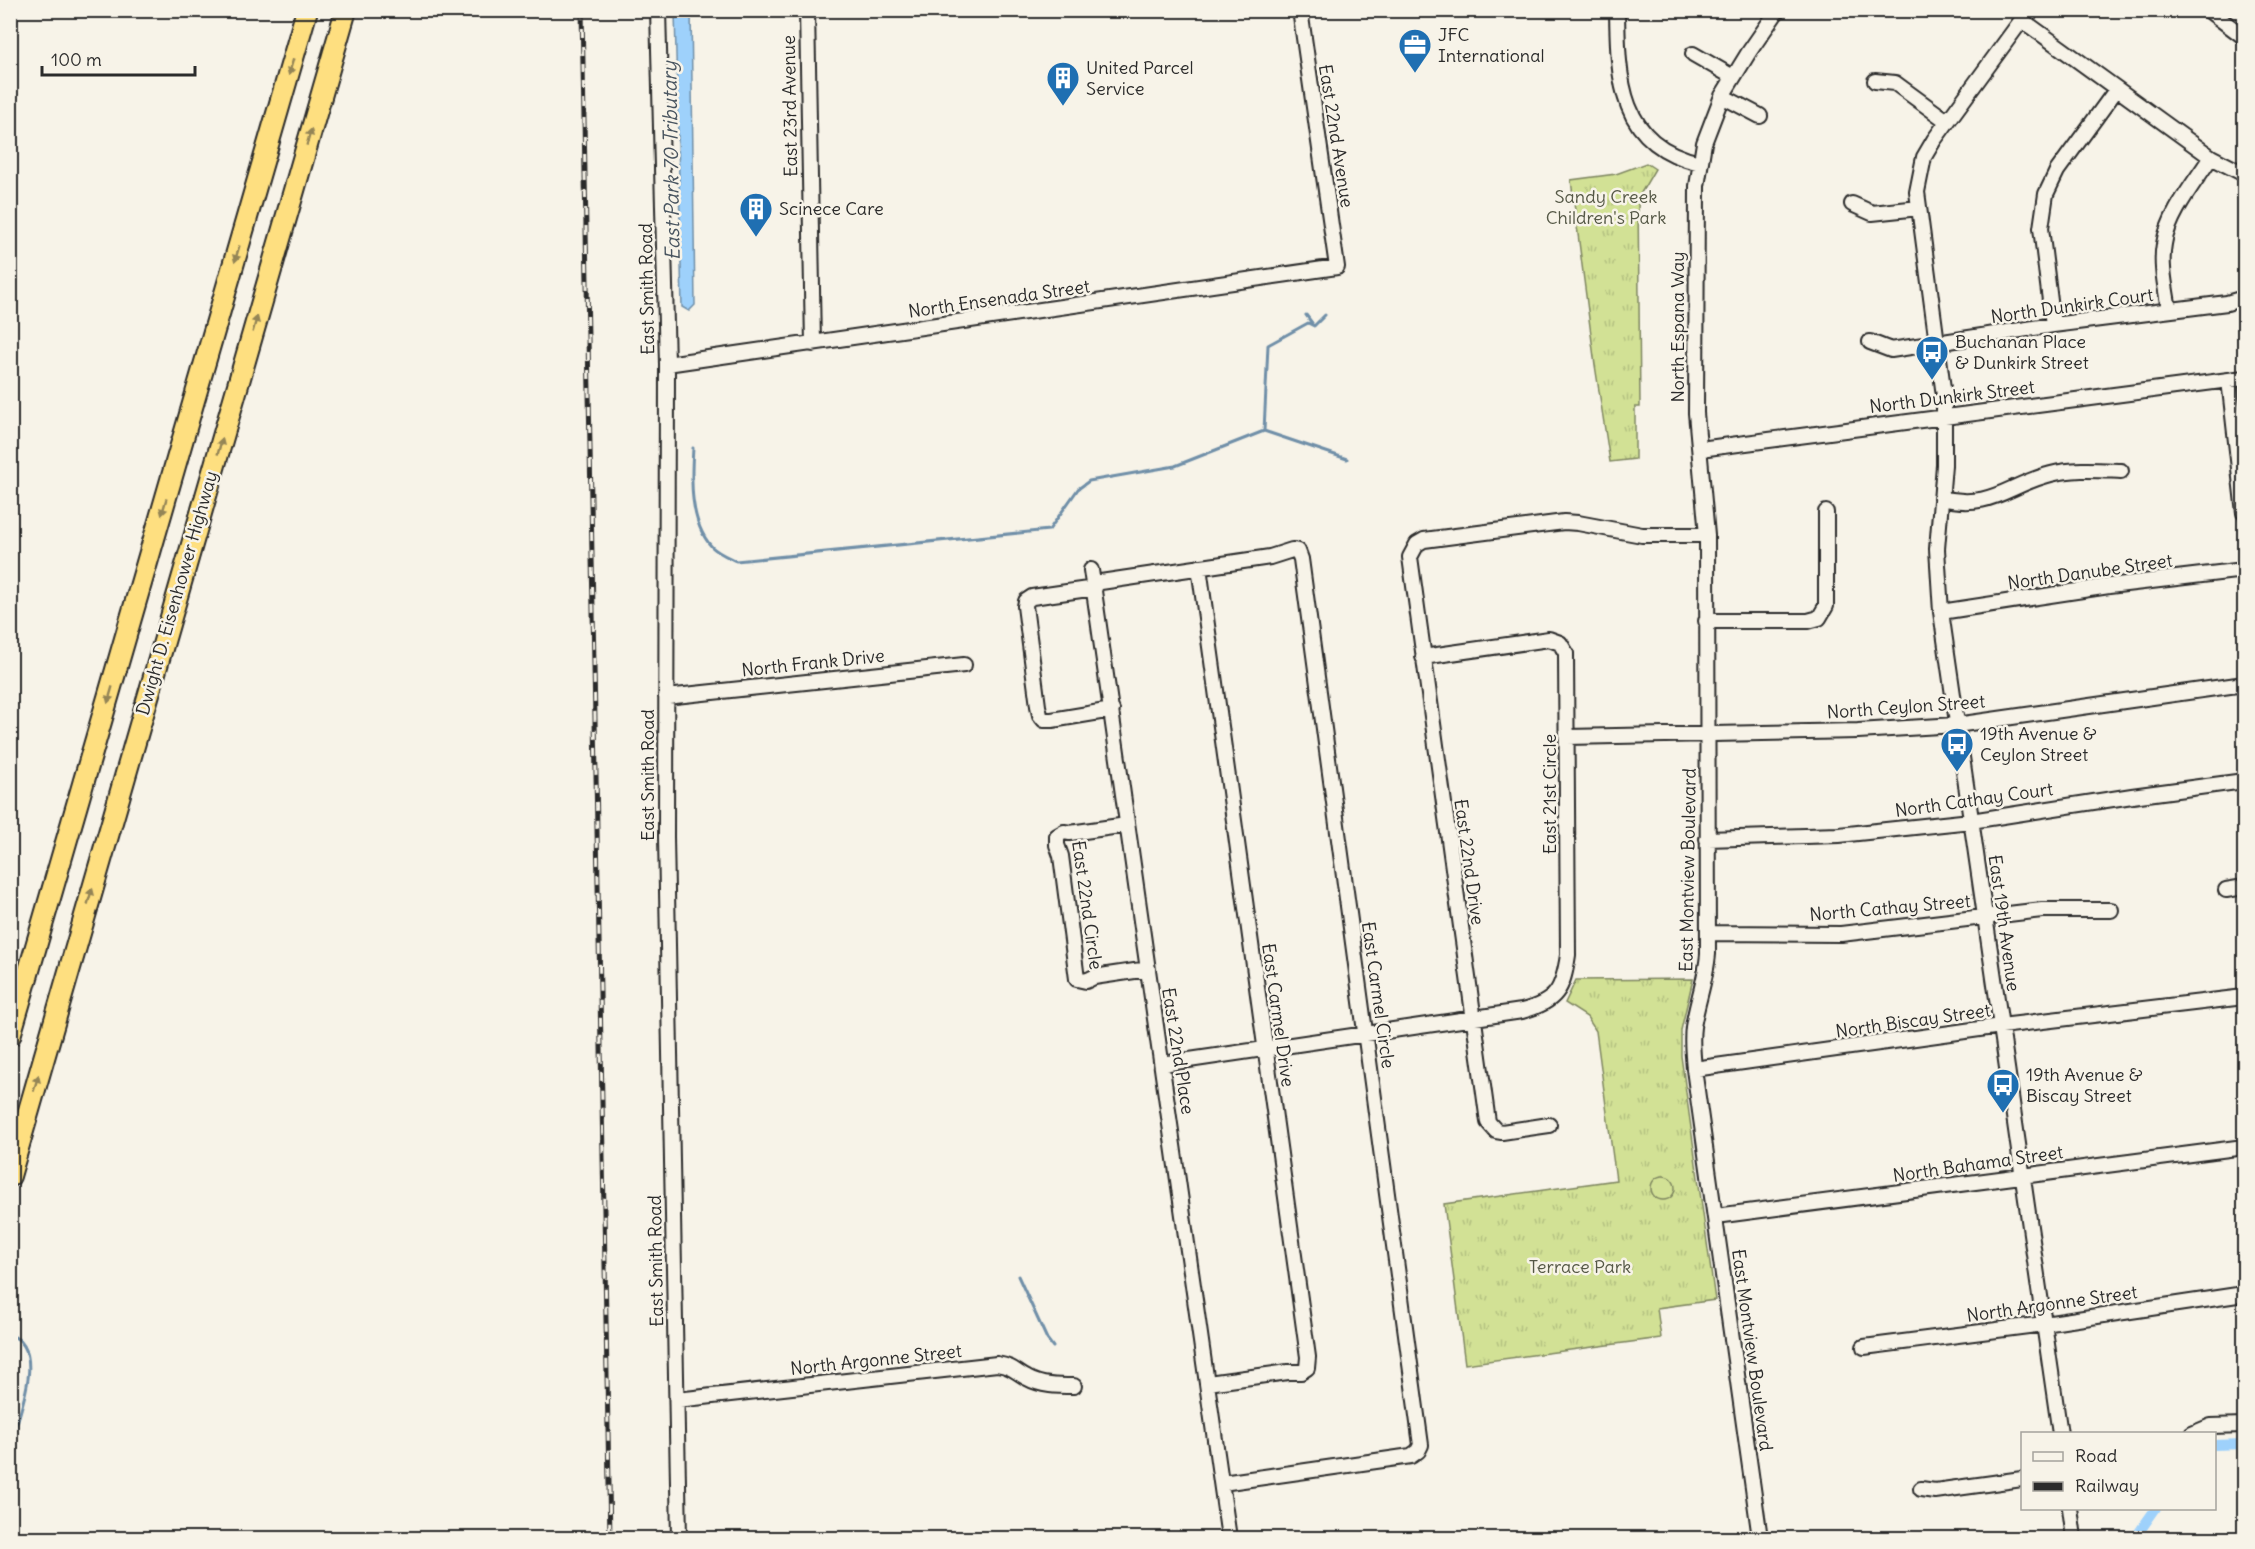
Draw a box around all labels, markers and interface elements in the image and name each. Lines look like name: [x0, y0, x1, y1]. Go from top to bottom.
place label: JFC International: [1438, 23, 1545, 67]
office icon: JFC International: [1397, 27, 1433, 74]
street label: East 23rd Avenue: [777, 35, 802, 177]
scale bar: [42, 39, 195, 77]
text: 100 m: [51, 48, 102, 71]
place label: United Parcel Service: [1086, 56, 1193, 100]
one-way arrow: [286, 58, 295, 76]
water label: East Park 70 Tributary: [656, 59, 685, 261]
building icon: United Parcel Service: [1045, 60, 1081, 107]
street label: East 22nd Avenue: [1314, 63, 1359, 209]
one-way arrow: [305, 127, 314, 145]
park label: Sandy Creek Children's Park: [1546, 185, 1666, 229]
building icon: Scinece Care: [738, 191, 774, 238]
place label: Scinece Care: [779, 197, 884, 220]
street label: East Smith Road: [634, 222, 659, 355]
one-way arrow: [232, 245, 241, 263]
street label: North Espana Way: [1666, 252, 1689, 402]
street label: North Ensenada Street: [907, 274, 1091, 323]
street label: North Dunkirk Court: [1989, 283, 2155, 328]
one-way arrow: [251, 315, 260, 333]
place label: Buchanan Place & Dunkirk Street: [1955, 330, 2089, 374]
bus stop icon: Buchanan Place & Dunkirk Street: [1914, 334, 1950, 381]
street label: North Dunkirk Street: [1868, 375, 2036, 418]
one-way arrow: [216, 437, 225, 455]
street label: Dwight D. Eisenhower Highway: [131, 468, 222, 718]
one-way arrow: [159, 499, 168, 517]
street label: North Danube Street: [2006, 549, 2174, 594]
street label: North Frank Drive: [740, 644, 886, 681]
one-way arrow: [105, 686, 114, 704]
street label: North Ceylon Street: [1826, 689, 1986, 724]
street label: East Smith Road: [636, 709, 659, 841]
place label: 19th Avenue & Ceylon Street: [1980, 722, 2097, 766]
bus stop icon: 19th Avenue & Ceylon Street: [1939, 726, 1975, 773]
street label: East 21st Circle: [1538, 734, 1561, 854]
street label: East Montview Boulevard: [1674, 768, 1701, 972]
street label: North Cathay Court: [1893, 777, 2054, 822]
street label: East 22nd Drive: [1449, 798, 1490, 926]
street label: East 22nd Circle: [1067, 839, 1108, 971]
street label: East 19th Avenue: [1984, 853, 2025, 993]
one-way arrow: [86, 886, 95, 904]
street label: North Cathay Street: [1808, 889, 1971, 926]
street label: East Carmel Circle: [1357, 920, 1400, 1070]
street label: East Carmel Drive: [1257, 942, 1300, 1088]
street label: East 22nd Place: [1157, 986, 1200, 1116]
street label: North Biscay Street: [1834, 998, 1992, 1043]
place label: 19th Avenue & Biscay Street: [2026, 1063, 2143, 1107]
bus stop icon: 19th Avenue & Biscay Street: [1985, 1067, 2021, 1114]
one-way arrow: [32, 1074, 42, 1092]
street label: North Bahama Street: [1891, 1140, 2064, 1187]
street label: East Smith Road: [643, 1194, 668, 1327]
street label: East Montview Boulevard: [1727, 1247, 1778, 1453]
park label: Terrace Park: [1529, 1255, 1631, 1278]
street label: North Argonne Street: [1965, 1280, 2139, 1327]
street label: North Argonne Street: [789, 1339, 963, 1380]
legend: [2021, 1432, 2216, 1510]
text: Road: [2075, 1444, 2118, 1467]
text: Railway: [2075, 1474, 2139, 1497]

